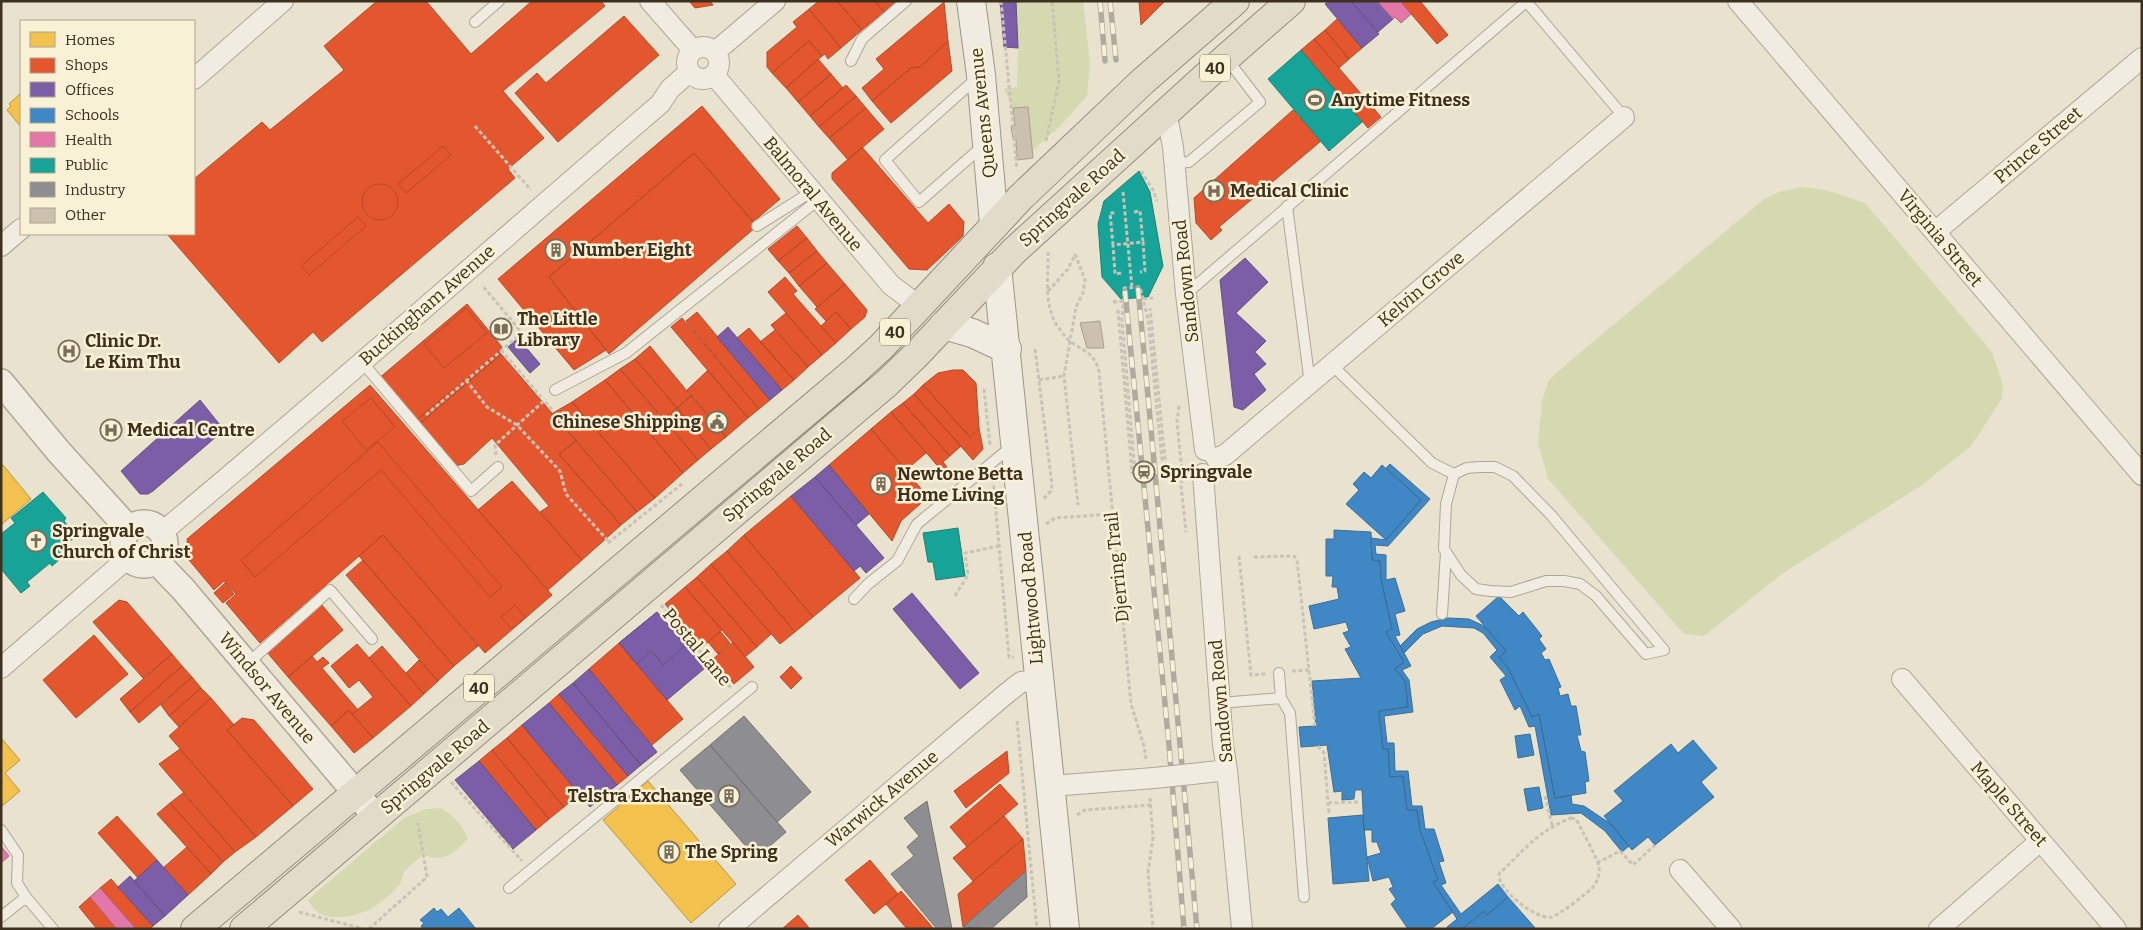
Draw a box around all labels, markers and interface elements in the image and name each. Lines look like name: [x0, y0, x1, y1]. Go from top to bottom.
legend: [20, 20, 195, 235]
text: Homes: [65, 31, 115, 49]
street label: Queens Avenue: [965, 47, 1001, 179]
road number: 40: [1200, 54, 1230, 82]
text: Shops: [65, 56, 108, 74]
text: Offices: [65, 81, 114, 99]
sports icon: Anytime Fitness: [1303, 88, 1327, 112]
place label: Anytime Fitness: [1331, 89, 1470, 111]
street label: Prince Street: [1989, 101, 2087, 188]
text: Schools: [65, 106, 119, 124]
text: Health: [65, 131, 113, 149]
street label: Balmoral Avenue: [759, 132, 867, 256]
street label: Springvale Road: [1014, 144, 1130, 251]
text: Public: [65, 156, 109, 174]
hospital icon: Medical Clinic: [1202, 179, 1226, 203]
place label: Medical Clinic: [1230, 180, 1349, 202]
text: Industry: [65, 181, 125, 199]
street label: Virginia Street: [1893, 185, 1987, 292]
text: Other: [65, 206, 106, 224]
street label: Sandown Road: [1169, 218, 1203, 344]
building icon: Number Eight: [544, 238, 568, 262]
place label: Number Eight: [572, 239, 692, 261]
street label: Buckingham Avenue: [355, 240, 499, 370]
street label: Kelvin Grove: [1373, 246, 1469, 332]
place label: The Little Library: [517, 308, 598, 351]
library icon: The Little Library: [489, 317, 513, 341]
road number: 40: [880, 318, 910, 346]
place label: Clinic Dr. Le Kim Thu: [85, 330, 181, 373]
hospital icon: Clinic Dr. Le Kim Thu: [57, 339, 81, 363]
public building icon: Chinese Shipping: [705, 410, 729, 434]
place label: Chinese Shipping: [552, 411, 702, 433]
hospital icon: Medical Centre: [99, 418, 123, 442]
place label: Medical Centre: [127, 419, 255, 441]
street label: Springvale Road: [718, 423, 836, 527]
station icon: Springvale: [1132, 460, 1156, 484]
place label: Springvale: [1160, 461, 1252, 483]
place label: Newtone Betta Home Living: [897, 463, 1023, 506]
building icon: Newtone Betta Home Living: [869, 472, 893, 496]
street label: Djerring Trail: [1100, 510, 1134, 624]
place label: Springvale Church of Christ: [52, 520, 191, 563]
church icon: Springvale Church of Christ: [24, 529, 48, 553]
street label: Lightwood Road: [1014, 530, 1048, 666]
street label: Postal Lane: [658, 603, 736, 691]
street label: Windsor Avenue: [214, 628, 320, 748]
street label: Sandown Road: [1205, 638, 1237, 764]
road number: 40: [464, 674, 494, 701]
street label: Springvale Road: [376, 715, 494, 819]
street label: Warwick Avenue: [821, 745, 943, 853]
street label: Maple Street: [1966, 757, 2052, 851]
building icon: Telstra Exchange: [717, 784, 741, 808]
place label: Telstra Exchange: [568, 785, 713, 807]
building icon: The Spring: [657, 840, 681, 864]
place label: The Spring: [685, 841, 778, 863]

